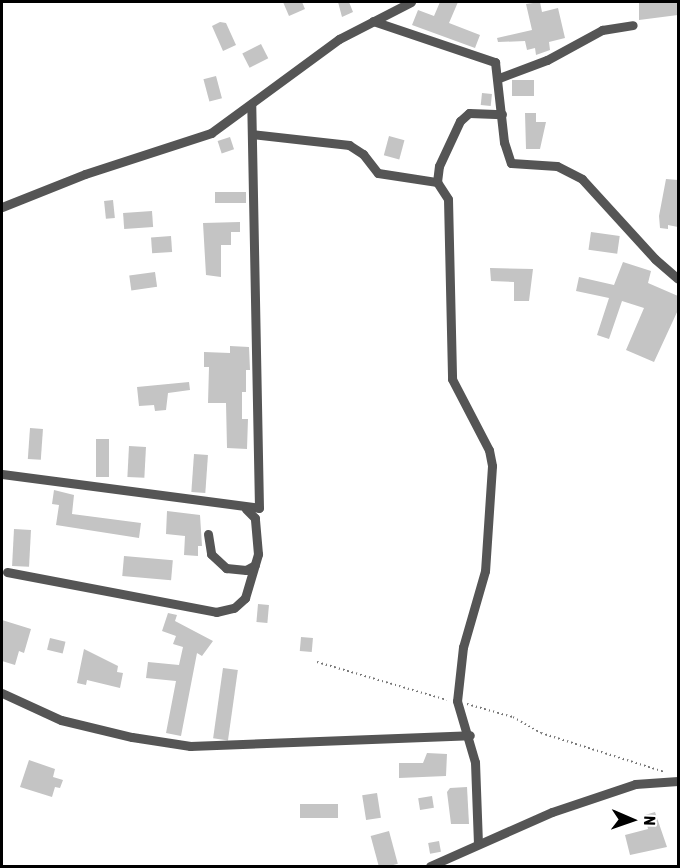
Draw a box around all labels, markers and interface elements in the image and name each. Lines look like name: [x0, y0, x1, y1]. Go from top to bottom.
north arrow: [602, 790, 662, 850]
text: N: [641, 816, 659, 826]

